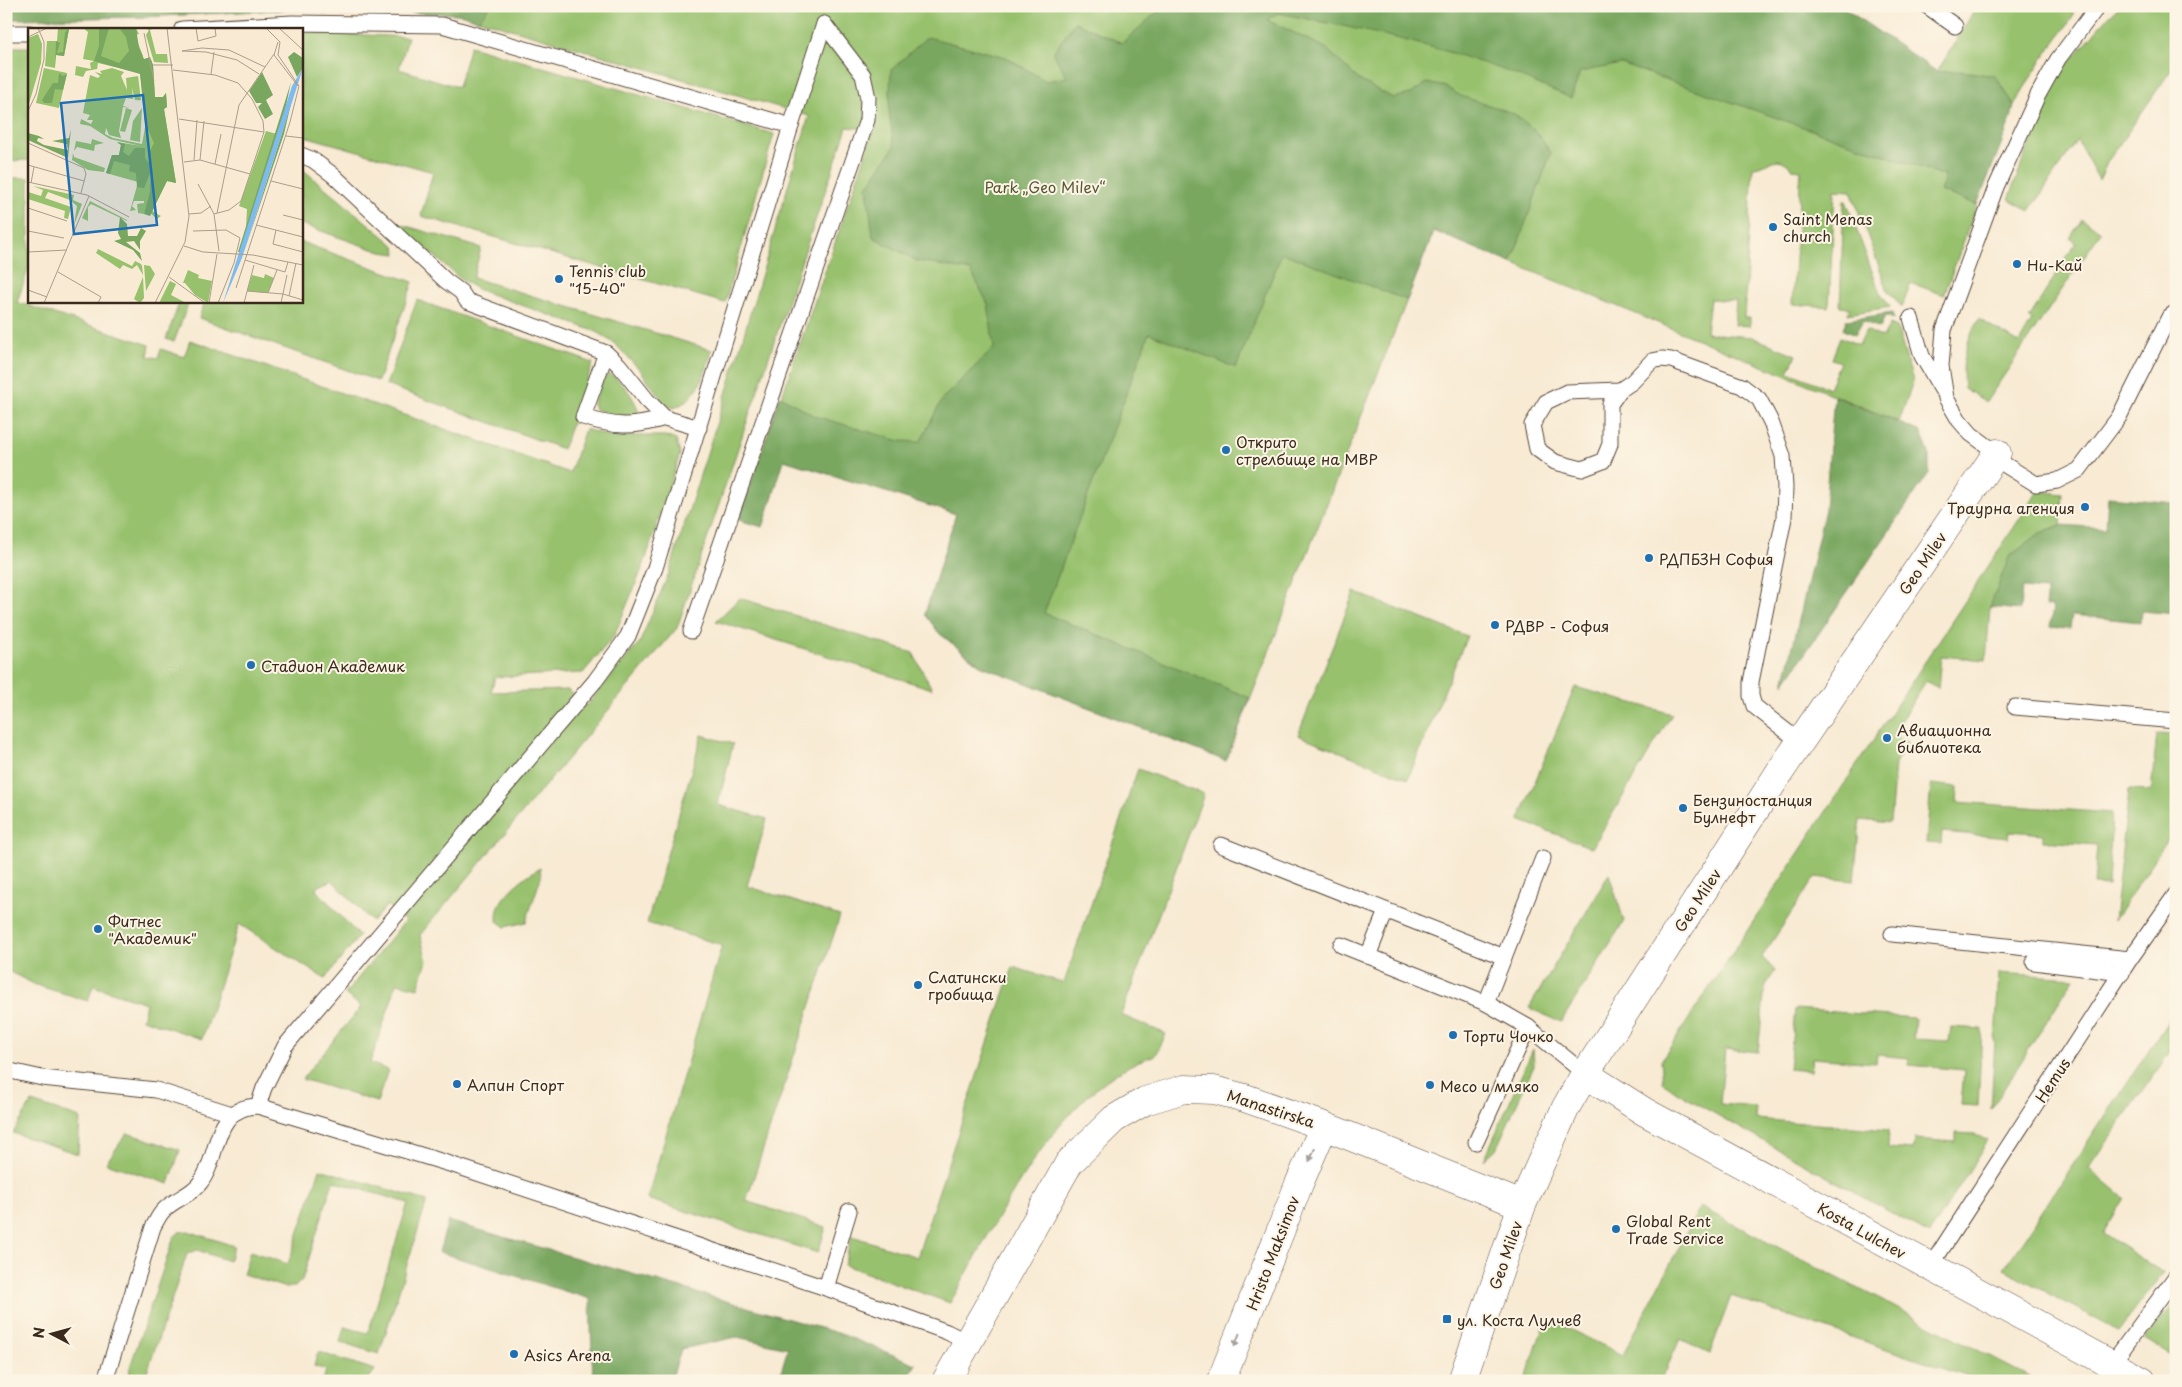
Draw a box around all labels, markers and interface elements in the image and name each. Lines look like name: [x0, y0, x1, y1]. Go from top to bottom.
inset map: [28, 28, 302, 302]
park label: Park „Geo Milev“: [984, 175, 1106, 198]
place label: Saint Menas church: [1783, 207, 1873, 247]
marker: Saint Menas church: [1767, 221, 1779, 233]
place label: Ни-Кай: [2027, 253, 2082, 276]
marker: Ни-Кай: [2011, 258, 2023, 270]
place label: Tennis club "15-40": [569, 259, 646, 299]
marker: Tennis club "15-40": [553, 273, 565, 285]
place label: Открито стрелбище на МВР: [1236, 430, 1378, 470]
marker: Открито стрелбище на МВР: [1220, 444, 1232, 456]
place label: Траурна агенция: [1947, 496, 2075, 519]
marker: Траурна агенция: [2079, 501, 2091, 513]
street label: Geo Milev: [1893, 527, 1952, 599]
place label: РДПБЗН София: [1659, 547, 1774, 570]
marker: РДПБЗН София: [1643, 552, 1655, 564]
place label: РДВР - София: [1505, 614, 1609, 637]
marker: РДВР - София: [1489, 619, 1501, 631]
place label: Стадион Академик: [261, 654, 405, 677]
marker: Стадион Академик: [245, 659, 257, 671]
place label: Авиационна библиотека: [1897, 718, 1992, 758]
marker: Авиационна библиотека: [1881, 732, 1893, 744]
place label: Бензиностанция Булнефт: [1693, 788, 1813, 828]
marker: Бензиностанция Булнефт: [1677, 802, 1689, 814]
street label: Geo Milev: [1668, 864, 1726, 936]
place label: Фитнес "Академик": [108, 909, 197, 949]
marker: Фитнес "Академик": [92, 923, 104, 935]
place label: Слатински гробища: [928, 965, 1007, 1005]
marker: Слатински гробища: [912, 979, 924, 991]
place label: Торти Чочко: [1463, 1024, 1554, 1047]
marker: Торти Чочко: [1447, 1029, 1459, 1041]
street label: Hemus: [2029, 1053, 2075, 1107]
place label: Алпин Спорт: [467, 1073, 565, 1096]
place label: Месо и мляко: [1440, 1074, 1539, 1097]
marker: Алпин Спорт: [451, 1078, 463, 1090]
marker: Месо и мляко: [1424, 1079, 1436, 1091]
street label: Manastirska: [1224, 1083, 1318, 1133]
one-way arrow: [1307, 1148, 1315, 1162]
street label: Hristo Maksimov: [1240, 1192, 1305, 1314]
street label: Kosta Lulchev: [1814, 1196, 1911, 1264]
place label: Global Rent Trade Service: [1626, 1209, 1724, 1249]
street label: Geo Milev: [1483, 1217, 1528, 1292]
marker: Global Rent Trade Service: [1610, 1223, 1622, 1235]
place label: ул. Коста Лулчев: [1457, 1308, 1582, 1331]
north arrow: [28, 1310, 78, 1360]
marker: ул. Коста Лулчев: [1441, 1313, 1453, 1325]
text: N: [28, 1326, 50, 1339]
one-way arrow: [1233, 1333, 1241, 1347]
place label: Asics Arena: [524, 1343, 611, 1366]
marker: Asics Arena: [508, 1348, 520, 1360]

